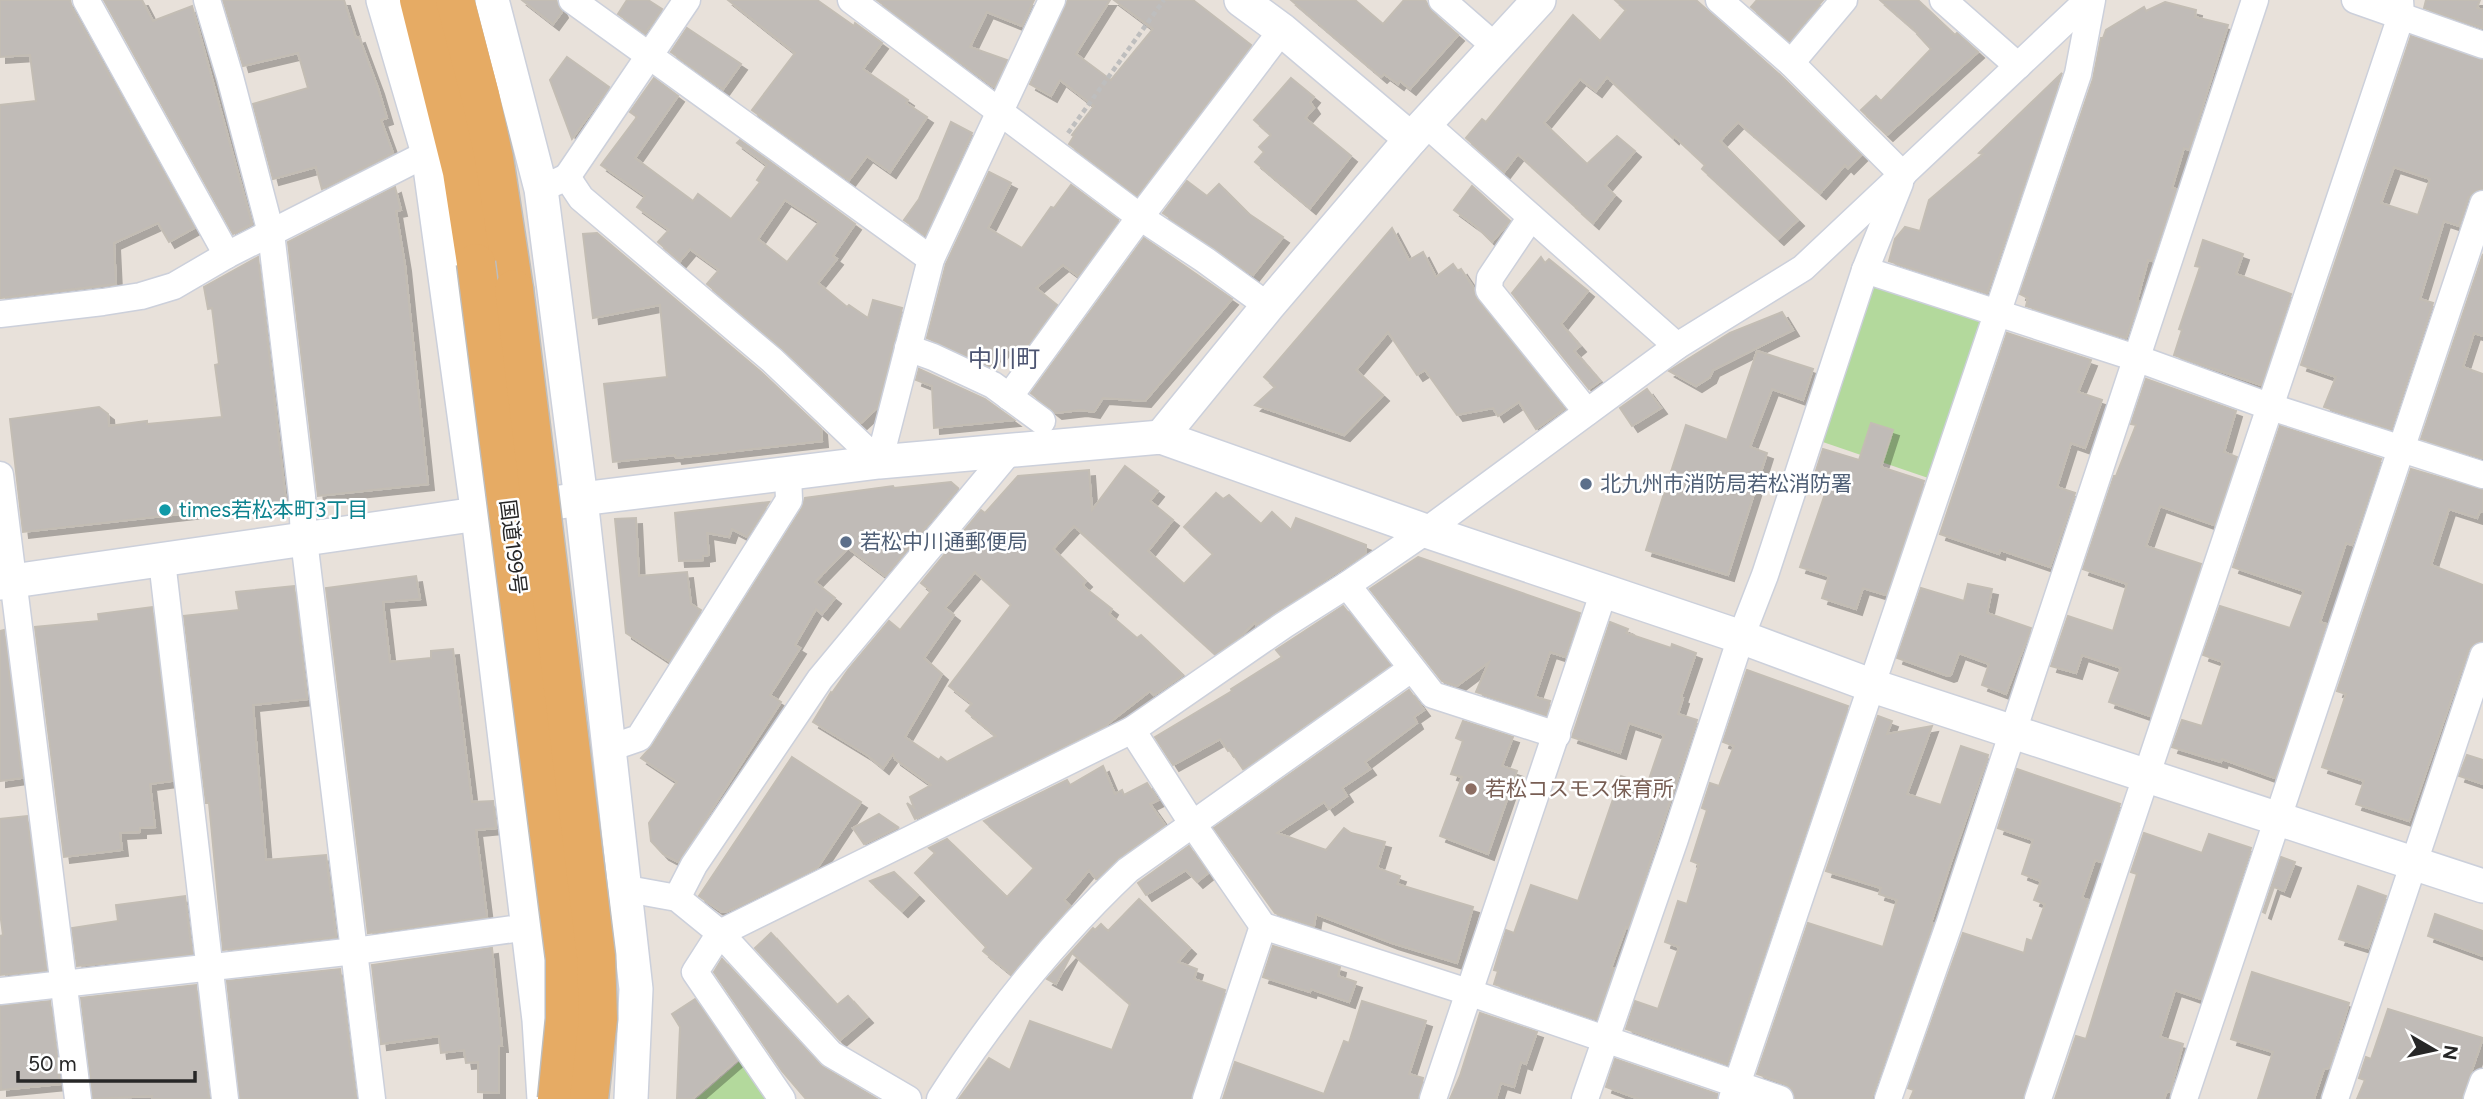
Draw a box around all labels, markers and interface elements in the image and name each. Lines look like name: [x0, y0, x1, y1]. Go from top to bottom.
district label: 中川町: [968, 344, 1040, 373]
place label: 北九州市消防局若松消防署: [1600, 471, 1852, 496]
marker: 北九州市消防局若松消防署: [1578, 476, 1594, 492]
place label: times若松本町3丁目: [179, 497, 368, 522]
street label: 国道199号: [495, 498, 532, 596]
marker: times若松本町3丁目: [157, 502, 173, 518]
place label: 若松中川通郵便局: [860, 529, 1028, 554]
marker: 若松中川通郵便局: [838, 534, 854, 550]
place label: 若松コスモス保育所: [1485, 776, 1674, 801]
marker: 若松コスモス保育所: [1463, 781, 1479, 797]
north arrow: [2399, 1015, 2469, 1085]
scale bar: [18, 1040, 194, 1084]
text: N: [2438, 1044, 2463, 1062]
text: 50 m: [28, 1051, 77, 1076]

